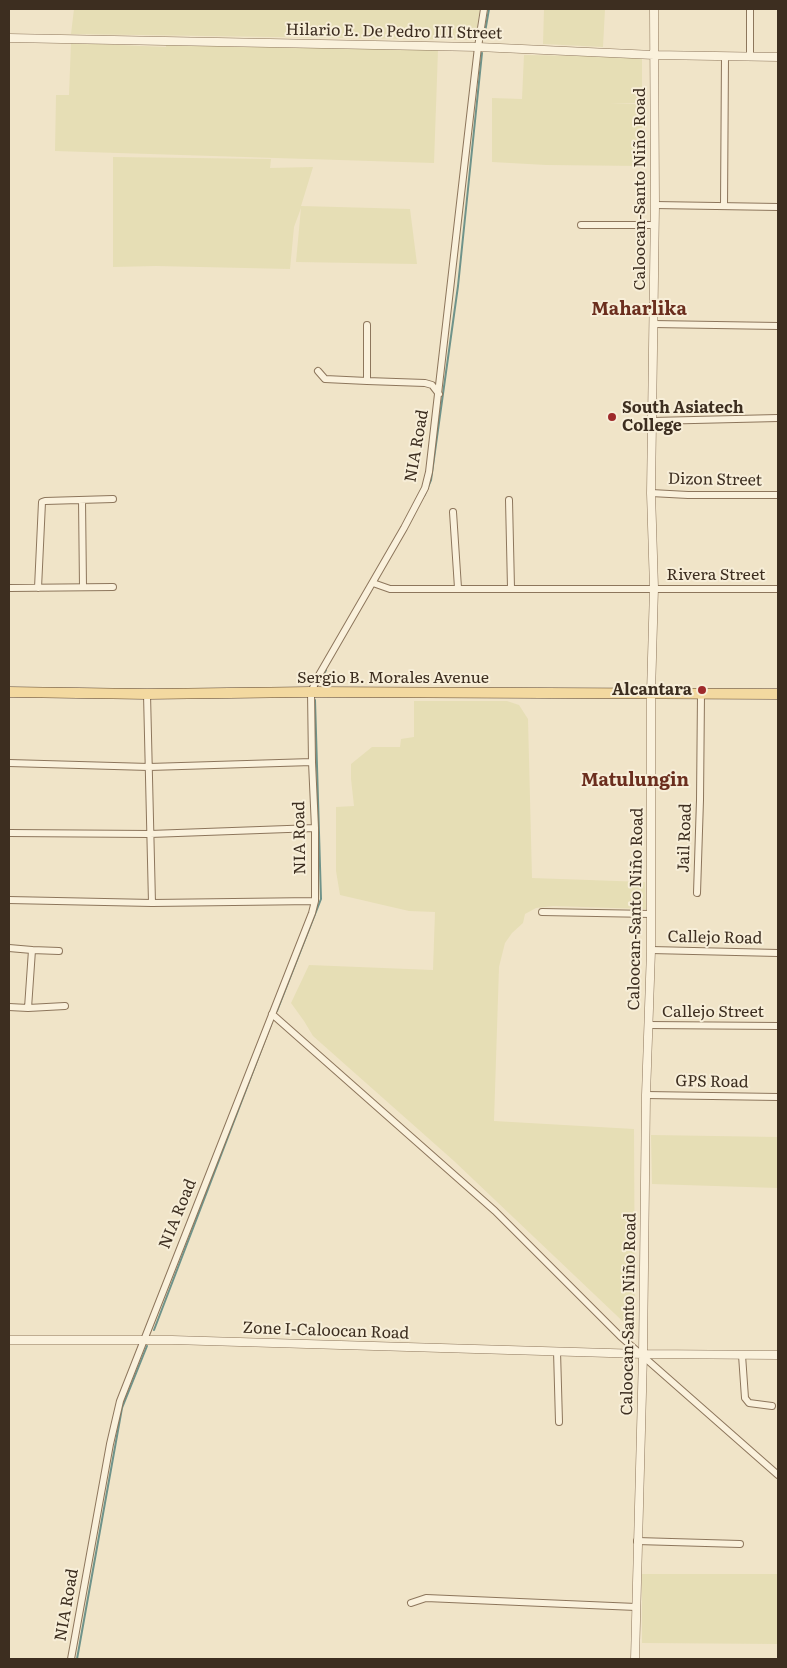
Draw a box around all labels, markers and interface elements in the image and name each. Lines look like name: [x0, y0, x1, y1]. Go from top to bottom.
street label: Hilario E. De Pedro III Street: [285, 21, 503, 43]
street label: Caloocan-Santo Niño Road: [630, 88, 650, 290]
district label: Maharlika: [591, 299, 687, 321]
place label: South Asiatech College: [622, 398, 744, 436]
street label: NIA Road: [401, 408, 433, 484]
marker: South Asiatech College: [606, 411, 618, 423]
street label: Dizon Street: [668, 470, 762, 490]
street label: Rivera Street: [667, 565, 765, 585]
street label: Sergio B. Morales Avenue: [297, 668, 489, 688]
place label: Alcantara: [612, 680, 692, 700]
marker: Alcantara: [696, 684, 708, 696]
district label: Matulungin: [581, 770, 689, 792]
street label: NIA Road: [290, 801, 310, 875]
street label: Jail Road: [674, 803, 696, 873]
street label: Caloocan-Santo Niño Road: [625, 807, 647, 1011]
street label: Callejo Road: [667, 928, 763, 948]
street label: Callejo Street: [662, 1002, 764, 1022]
street label: GPS Road: [675, 1072, 749, 1092]
street label: NIA Road: [155, 1176, 201, 1252]
street label: Caloocan-Santo Niño Road: [618, 1212, 640, 1416]
street label: Zone I-Caloocan Road: [242, 1318, 410, 1344]
street label: NIA Road: [51, 1567, 83, 1643]

